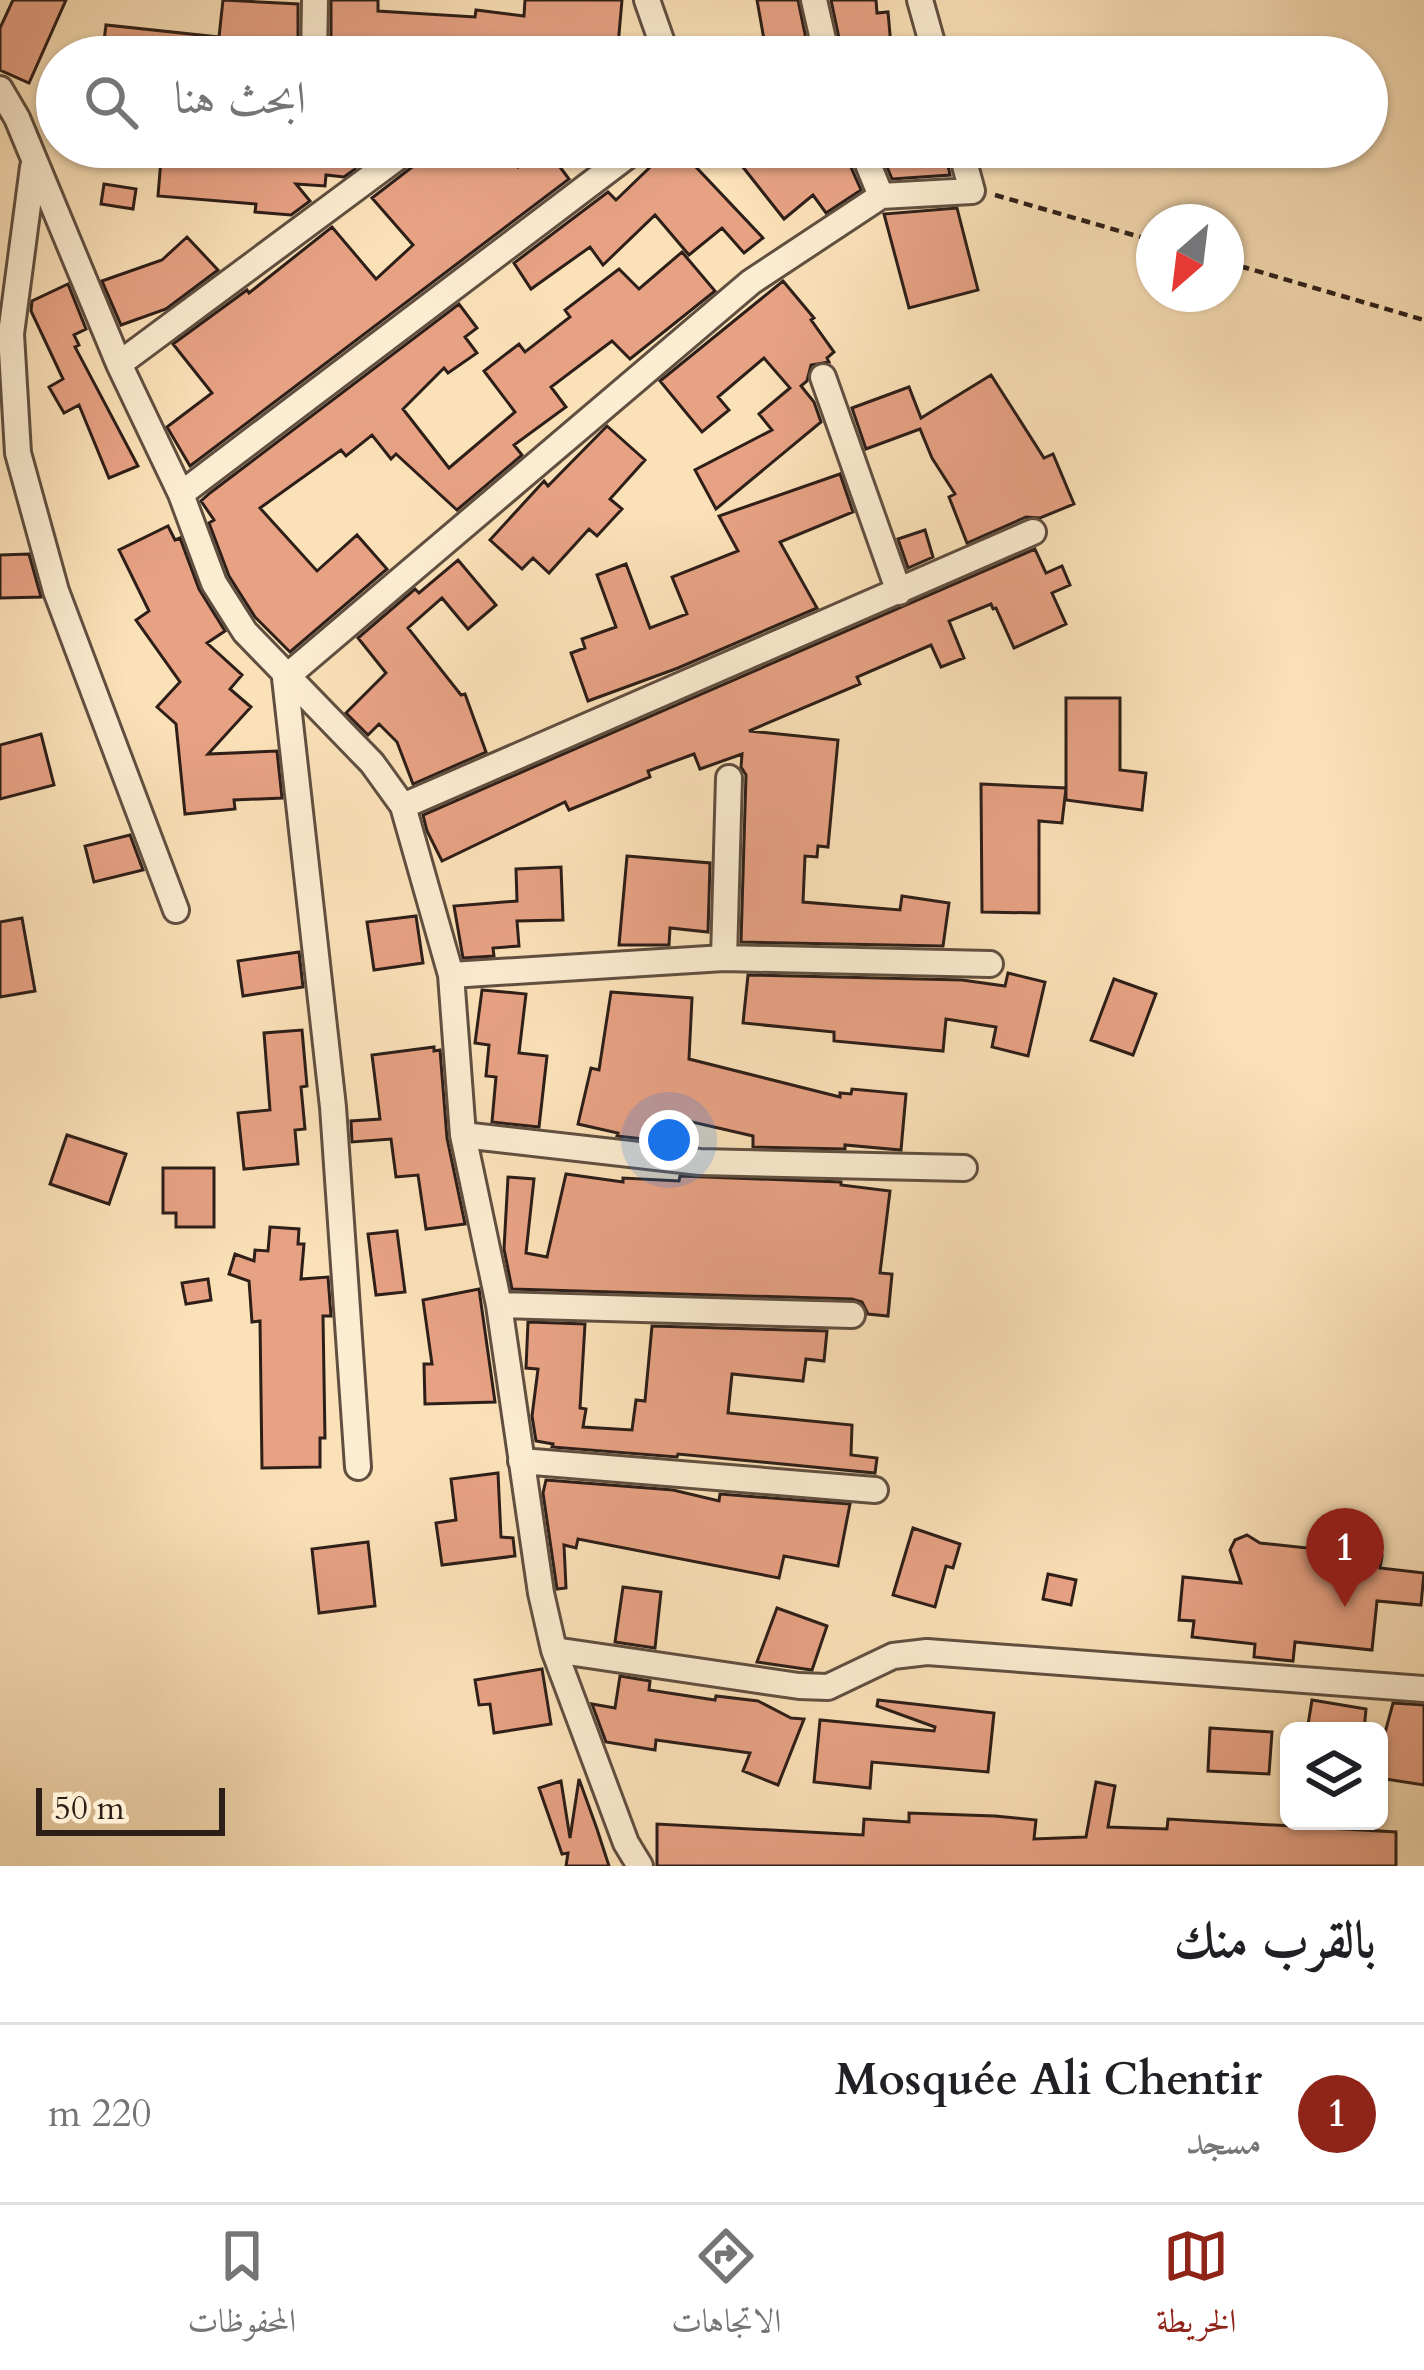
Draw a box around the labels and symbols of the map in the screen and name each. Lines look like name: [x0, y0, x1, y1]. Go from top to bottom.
north arrow: [1136, 204, 1244, 312]
your location: [639, 1110, 699, 1170]
pin: 1: [1306, 1508, 1384, 1607]
scale bar: [36, 1782, 225, 1835]

